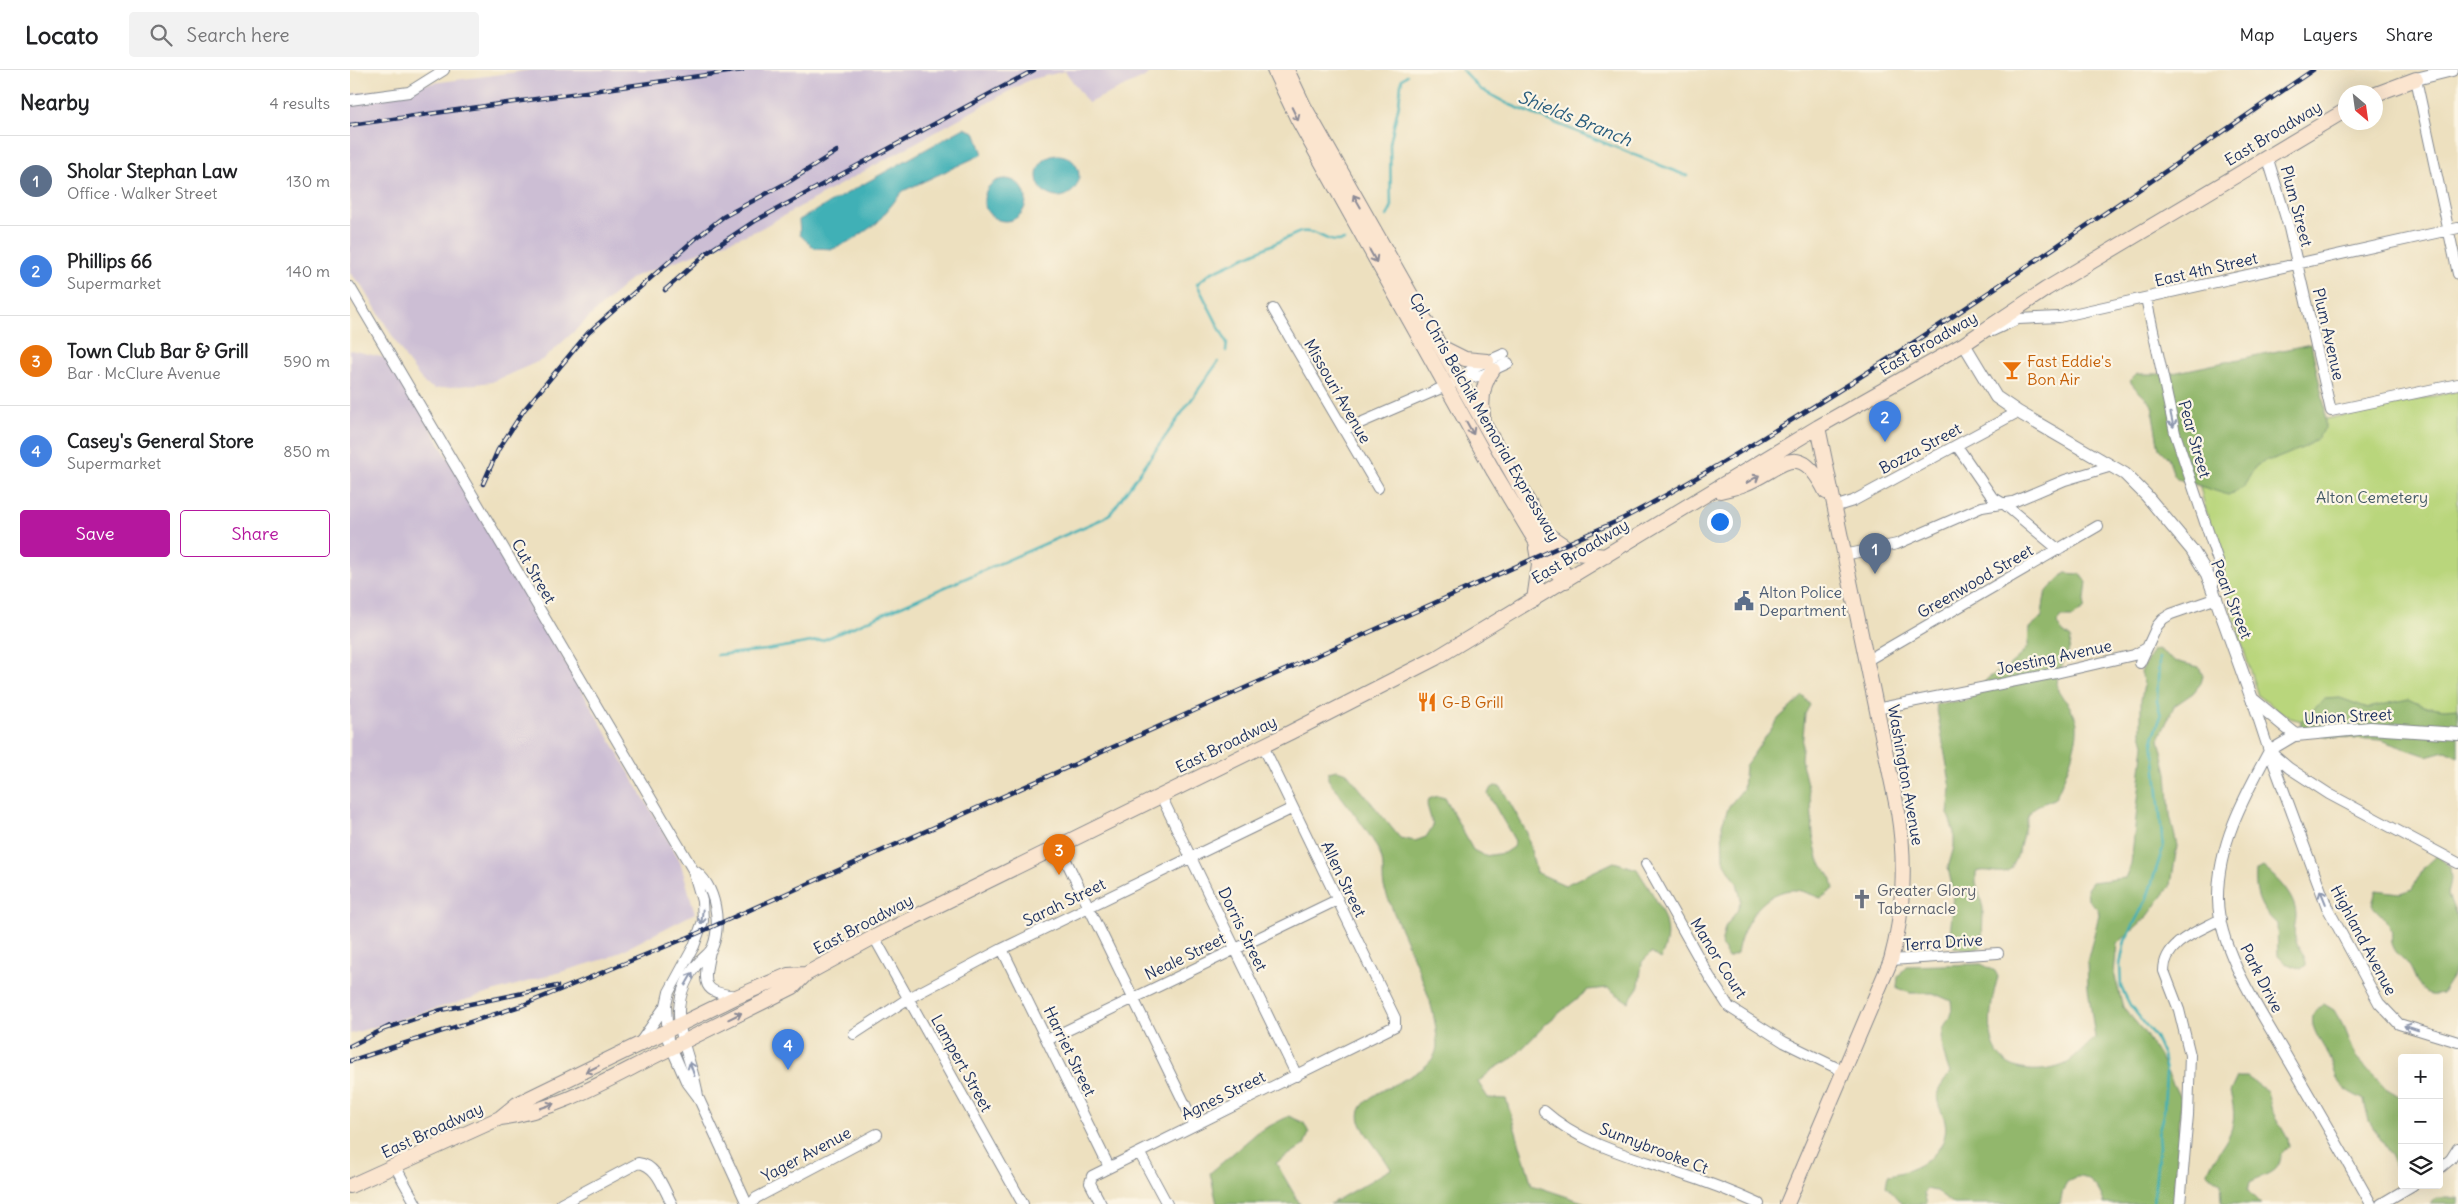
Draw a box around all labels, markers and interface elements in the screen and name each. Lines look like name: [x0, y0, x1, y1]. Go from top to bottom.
search box: [129, 12, 479, 57]
text: Locato: [25, 20, 99, 50]
icon: search: [147, 21, 175, 49]
text: Search here: [187, 23, 290, 47]
text: Map: [2239, 23, 2274, 46]
text: Layers: [2302, 23, 2358, 46]
text: Share: [2386, 23, 2433, 46]
water label: Shields Branch: [1515, 85, 1636, 151]
north arrow: [2338, 85, 2383, 130]
text: Nearby: [20, 89, 90, 116]
text: 4 results: [269, 93, 330, 113]
street label: East Broadway: [2221, 96, 2325, 170]
one-way arrow: [1291, 106, 1300, 121]
text: Sholar Stephan Law: [67, 159, 237, 183]
street label: Plum Street: [2277, 163, 2318, 249]
text: 1: [33, 171, 39, 191]
text: 130 m: [286, 171, 330, 191]
text: Office · Walker Street: [67, 183, 218, 203]
one-way arrow: [1352, 194, 1362, 208]
street label: East 4th Street: [2153, 247, 2260, 291]
text: Phillips 66: [67, 249, 152, 273]
one-way arrow: [1369, 249, 1379, 263]
text: 2: [32, 261, 40, 281]
text: 140 m: [286, 261, 330, 281]
text: Supermarket: [67, 273, 161, 293]
street label: Plum Avenue: [2309, 286, 2349, 382]
street label: Cpl. Chris Belchik Memorial Expressway: [1405, 289, 1565, 545]
street label: East Broadway: [1875, 307, 1981, 379]
street label: Missouri Avenue: [1300, 335, 1376, 447]
text: Town Club Bar & Grill: [67, 339, 249, 363]
text: 3: [31, 351, 41, 371]
text: 590 m: [283, 351, 330, 371]
place label: Fast Eddie's Bon Air: [2027, 351, 2111, 389]
bar icon: Fast Eddie's Bon Air: [2001, 359, 2023, 381]
text: Bar · McClure Avenue: [67, 363, 221, 383]
street label: Pear Street: [2174, 398, 2216, 481]
pin: 2: [1869, 401, 1901, 442]
one-way arrow: [2168, 411, 2177, 427]
street label: Bozza Street: [1875, 418, 1965, 478]
one-way arrow: [1465, 421, 1475, 436]
text: Casey's General Store: [67, 429, 254, 453]
text: 4: [31, 441, 41, 461]
text: 850 m: [283, 441, 330, 461]
text: Supermarket: [67, 453, 161, 473]
one-way arrow: [1745, 474, 1759, 484]
park label: Alton Cemetery: [2316, 487, 2428, 507]
your location: [1707, 509, 1733, 535]
button: Save: [20, 510, 170, 557]
button: Share: [180, 510, 330, 557]
street label: East Broadway: [1528, 514, 1632, 588]
pin: 1: [1859, 533, 1891, 574]
street label: Cut Street: [507, 535, 561, 607]
street label: Greenwood Street: [1913, 539, 2037, 622]
street label: Pearl Street: [2207, 557, 2257, 642]
place label: Alton Police Department: [1759, 582, 1847, 620]
public building icon: Alton Police Department: [1733, 590, 1755, 612]
street label: Joesting Avenue: [1994, 635, 2114, 679]
restaurant icon: G-B Grill: [1416, 691, 1438, 713]
place label: G-B Grill: [1442, 692, 1504, 712]
street label: Washington Avenue: [1884, 703, 1928, 847]
street label: Union Street: [2303, 704, 2393, 728]
street label: East Broadway: [1172, 711, 1280, 777]
pin: 3: [1043, 834, 1075, 875]
street label: Allen Street: [1317, 838, 1371, 921]
street label: Sarah Street: [1020, 873, 1109, 931]
place label: Greater Glory Tabernacle: [1877, 880, 1976, 918]
street label: Highland Avenue: [2327, 881, 2401, 999]
street label: Dorris Street: [1214, 884, 1272, 975]
church icon: Greater Glory Tabernacle: [1851, 888, 1873, 910]
street label: East Broadway: [810, 889, 916, 959]
one-way arrow: [2317, 890, 2327, 905]
one-way arrow: [698, 909, 707, 925]
street label: Manor Court: [1686, 914, 1752, 1002]
street label: Neale Street: [1141, 928, 1229, 984]
street label: Terra Drive: [1903, 929, 1983, 955]
street label: Park Drive: [2236, 940, 2288, 1016]
one-way arrow: [684, 973, 694, 987]
street label: Harriet Street: [1040, 1003, 1101, 1100]
one-way arrow: [727, 1011, 742, 1020]
street label: Lampert Street: [927, 1011, 997, 1116]
one-way arrow: [2403, 1023, 2419, 1033]
pin: 4: [772, 1029, 804, 1070]
map controls: [2398, 1054, 2443, 1189]
button: +: [2398, 1054, 2443, 1099]
one-way arrow: [687, 1062, 696, 1077]
one-way arrow: [585, 1065, 600, 1074]
street label: Agnes Street: [1178, 1066, 1269, 1124]
street label: East Broadway: [378, 1098, 486, 1162]
button: −: [2398, 1099, 2443, 1144]
one-way arrow: [539, 1101, 555, 1110]
street label: Sunnybrooke Ct: [1597, 1118, 1712, 1178]
street label: Yager Avenue: [758, 1122, 854, 1186]
button: layers: [2398, 1144, 2443, 1189]

